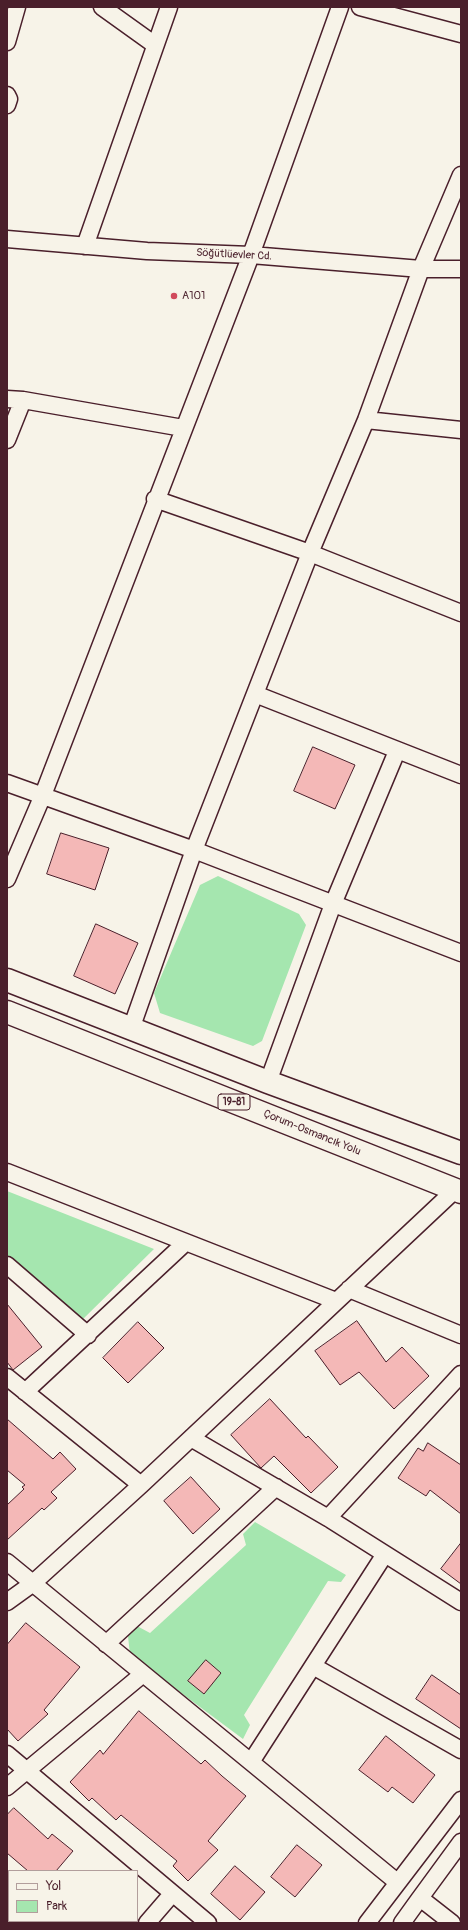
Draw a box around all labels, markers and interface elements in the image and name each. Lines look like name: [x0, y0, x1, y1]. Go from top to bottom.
street label: Söğütlüevler Cd.: [196, 246, 272, 264]
place label: A101: [182, 289, 205, 303]
marker: A101: [169, 291, 179, 301]
road number: 19-81: [218, 1094, 250, 1110]
street label: Çorum-Osmancık Yolu: [261, 1107, 363, 1159]
legend: [8, 1870, 138, 1922]
text: Yol: [46, 1879, 61, 1894]
text: Park: [46, 1899, 67, 1914]

